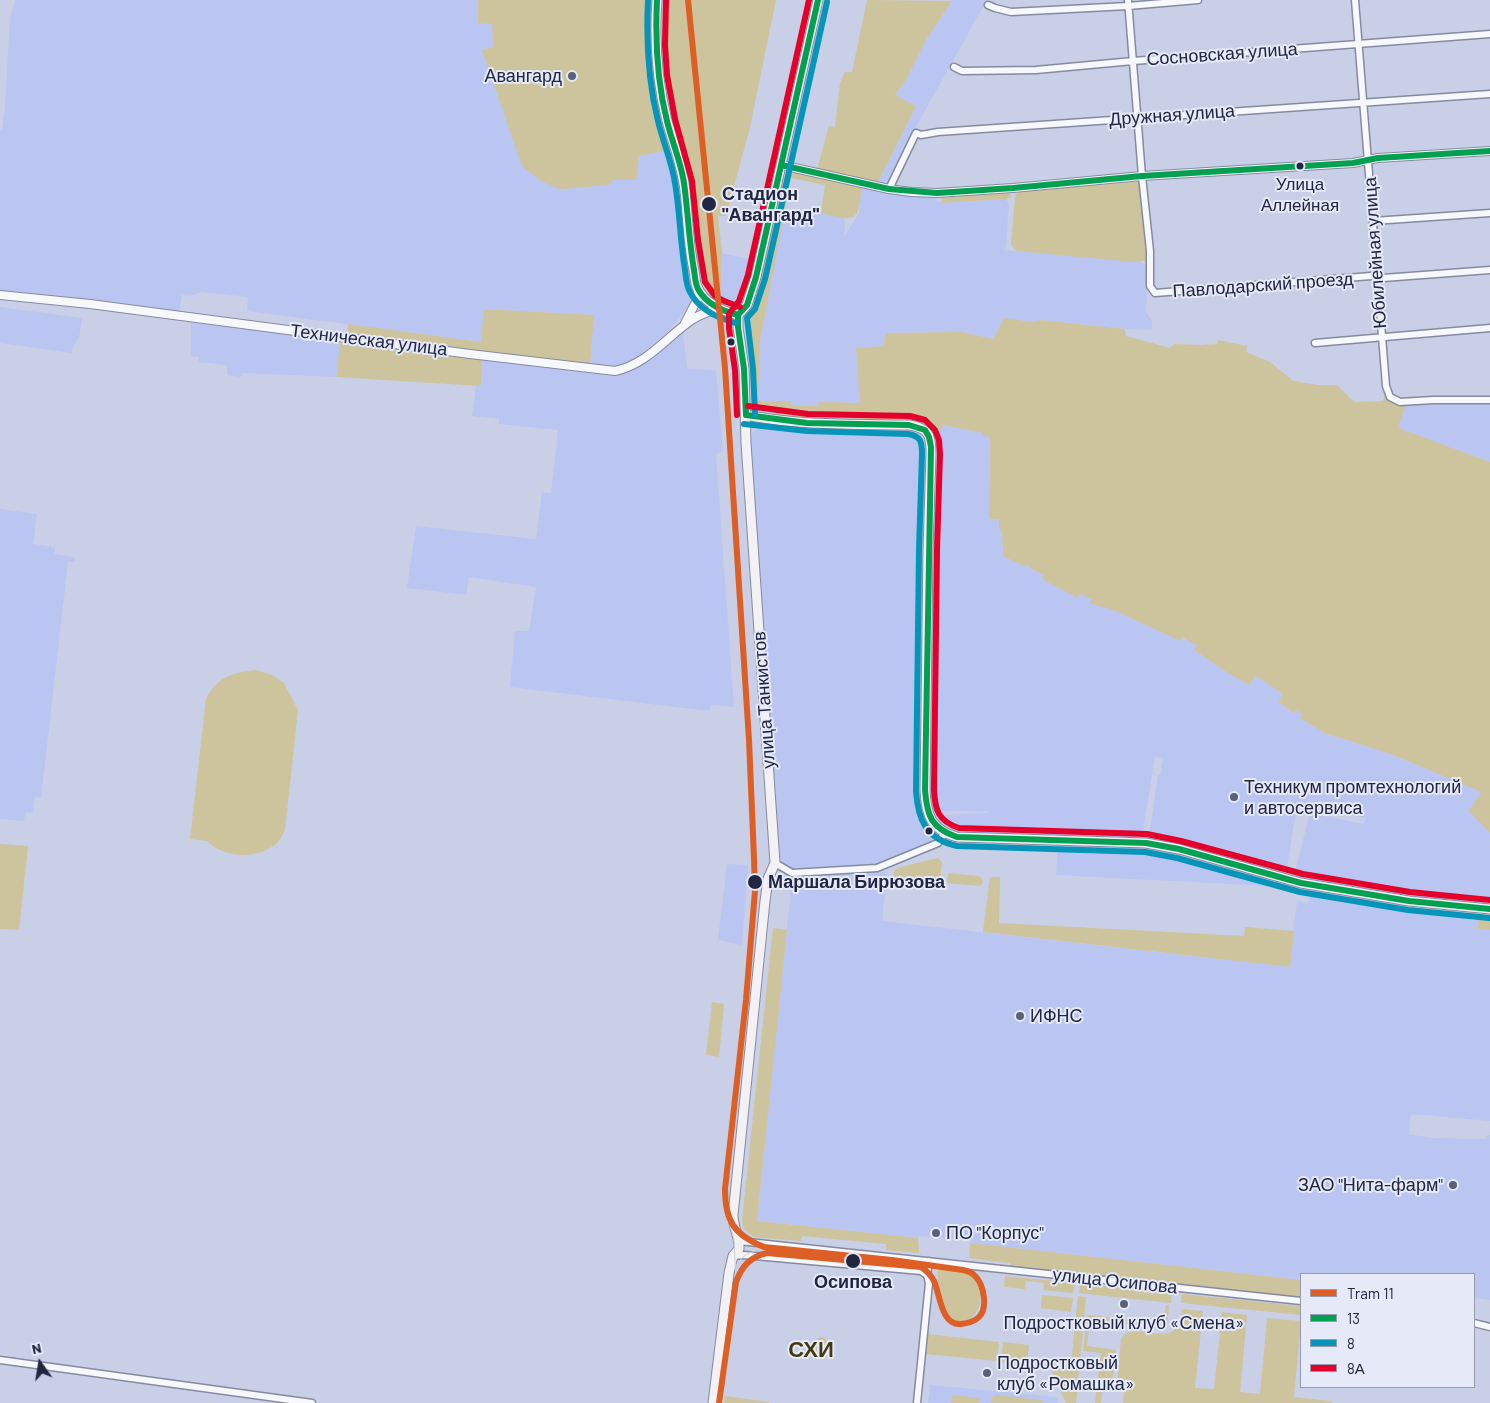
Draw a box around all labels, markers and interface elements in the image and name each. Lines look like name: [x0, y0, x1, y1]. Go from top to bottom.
street label: Сосновская улица: [1146, 38, 1298, 70]
place label: Авангард: [484, 65, 562, 87]
marker: Авангард: [566, 70, 578, 82]
street label: Дружная улица: [1108, 100, 1236, 130]
marker: Улица Аллейная: [1295, 161, 1305, 171]
place label: Улица Аллейная: [1261, 174, 1339, 214]
street label: Юбилейная улица: [1359, 176, 1391, 330]
place label: Стадион "Авангард": [722, 183, 819, 225]
marker: Стадион "Авангард": [700, 195, 718, 213]
street label: Павлодарский проезд: [1172, 268, 1354, 302]
street label: Техническая улица: [289, 320, 449, 360]
unlabelled marker: [726, 337, 736, 347]
street label: улица Танкистов: [748, 631, 780, 769]
place label: Техникум промтехнологий и автосервиса: [1244, 776, 1461, 819]
marker: Техникум промтехнологий и автосервиса: [1228, 791, 1240, 803]
unlabelled marker: [924, 826, 934, 836]
place label: Маршала Бирюзова: [768, 871, 945, 893]
marker: Маршала Бирюзова: [746, 873, 764, 891]
place label: ИФНС: [1030, 1005, 1083, 1027]
marker: ИФНС: [1014, 1010, 1026, 1022]
place label: ЗАО "Нита-фарм": [1298, 1174, 1443, 1196]
marker: ЗАО "Нита-фарм": [1447, 1179, 1459, 1191]
place label: ПО "Корпус": [946, 1222, 1044, 1244]
marker: ПО "Корпус": [930, 1227, 942, 1239]
marker: Осипова: [844, 1252, 862, 1270]
street label: улица Осипова: [1052, 1264, 1178, 1298]
place label: Осипова: [814, 1271, 892, 1293]
legend: [1300, 1273, 1475, 1388]
text: Tram 11: [1347, 1284, 1394, 1302]
marker: Подростковый клуб «Смена»: [1118, 1298, 1130, 1310]
text: 13: [1347, 1309, 1360, 1327]
place label: Подростковый клуб «Смена»: [1003, 1312, 1245, 1334]
text: 8: [1347, 1334, 1355, 1352]
district label: СХИ: [788, 1337, 834, 1363]
north arrow: [15, 1338, 65, 1388]
text: N: [30, 1339, 43, 1357]
place label: Подростковый клуб «Ромашка»: [997, 1352, 1134, 1395]
text: 8А: [1347, 1359, 1365, 1377]
marker: Подростковый клуб «Ромашка»: [981, 1367, 993, 1379]

